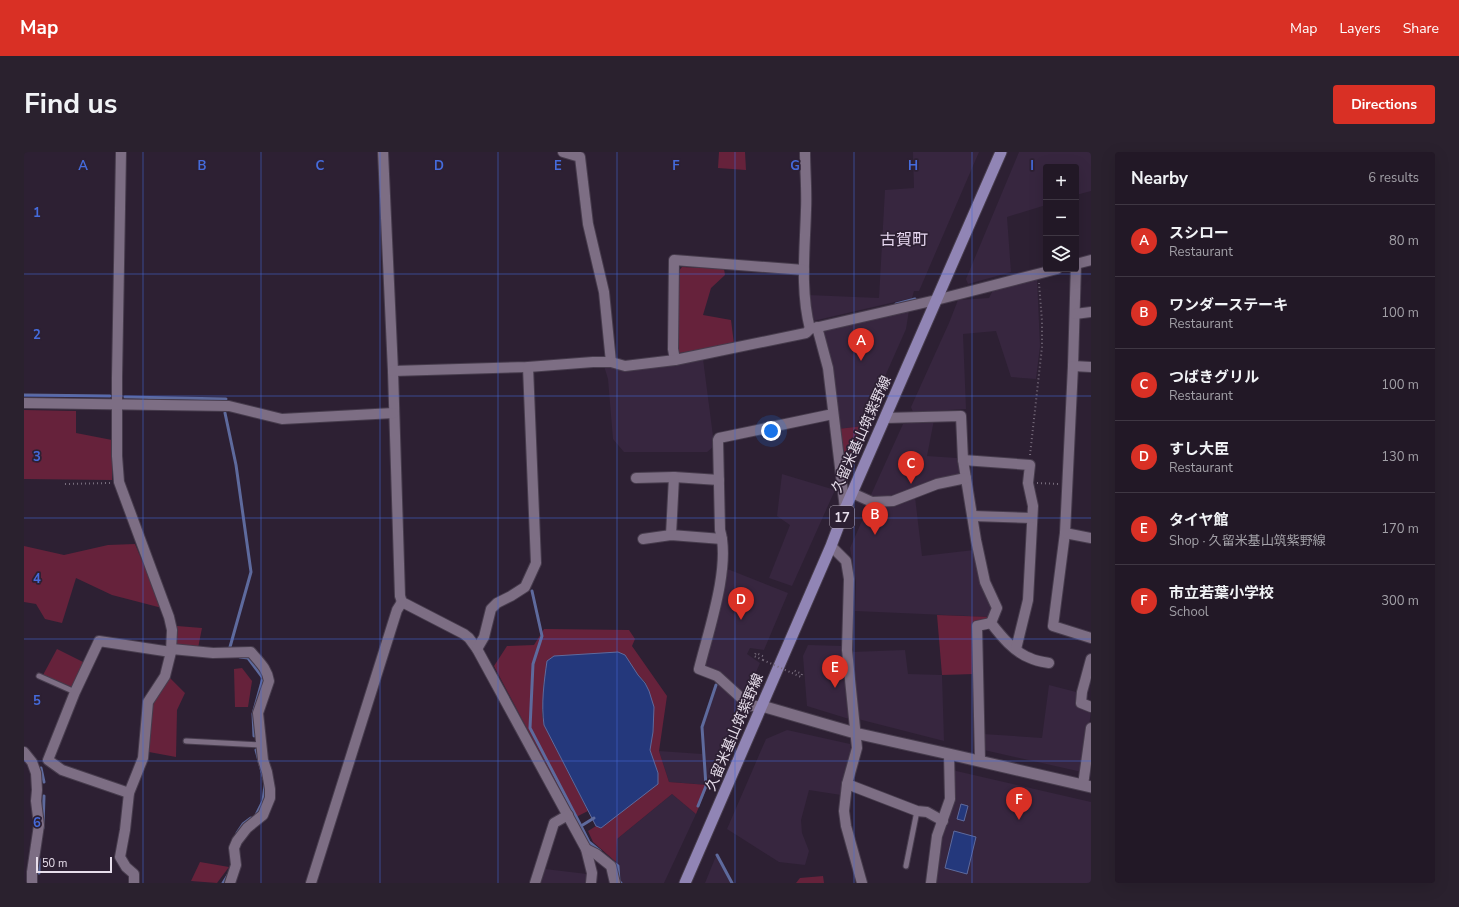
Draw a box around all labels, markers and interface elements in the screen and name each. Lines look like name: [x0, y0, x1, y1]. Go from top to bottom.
text: Map: [20, 15, 58, 41]
text: Map: [1290, 19, 1317, 38]
text: Layers: [1339, 19, 1381, 38]
text: Share: [1403, 19, 1439, 38]
text: Find us: [24, 85, 118, 123]
button: Directions: [1333, 85, 1435, 124]
text: A: [78, 157, 88, 175]
text: B: [198, 157, 207, 175]
text: C: [316, 157, 325, 175]
text: D: [434, 157, 444, 175]
text: E: [554, 157, 562, 175]
text: F: [672, 157, 680, 175]
text: G: [790, 157, 800, 175]
text: H: [908, 157, 918, 175]
text: I: [1030, 157, 1034, 175]
map controls: [1043, 164, 1079, 272]
button: +: [1043, 164, 1079, 200]
text: Nearby: [1131, 167, 1188, 190]
text: 6 results: [1368, 169, 1419, 187]
button: −: [1043, 200, 1079, 236]
text: 1: [33, 204, 41, 222]
text: スシロー: [1169, 223, 1229, 243]
district label: 古賀町: [880, 229, 928, 251]
text: A: [1139, 232, 1149, 250]
text: 80 m: [1389, 232, 1419, 250]
button: layers: [1043, 236, 1079, 272]
text: Restaurant: [1169, 243, 1233, 261]
text: ワンダーステーキ: [1169, 295, 1288, 315]
text: B: [1140, 304, 1148, 322]
text: 100 m: [1381, 304, 1419, 322]
text: Restaurant: [1169, 315, 1233, 333]
text: 2: [33, 326, 41, 344]
pin: A: [848, 328, 874, 361]
text: つばきグリル: [1169, 367, 1259, 387]
street label: 久留米基山筑紫野線: [827, 373, 896, 496]
text: C: [1140, 376, 1148, 394]
text: 100 m: [1381, 376, 1419, 394]
text: Restaurant: [1169, 387, 1233, 405]
your location: [761, 421, 781, 441]
text: すし大臣: [1169, 439, 1229, 459]
text: 3: [33, 448, 41, 466]
text: D: [1139, 448, 1149, 466]
text: 130 m: [1381, 448, 1419, 466]
pin: C: [898, 451, 924, 484]
text: Restaurant: [1169, 459, 1233, 477]
pin: B: [862, 502, 888, 535]
road number: 17: [830, 506, 854, 528]
text: タイヤ館: [1169, 510, 1229, 530]
text: E: [1140, 520, 1148, 538]
text: 170 m: [1381, 520, 1419, 538]
text: Shop · 久留米基山筑紫野線: [1169, 532, 1326, 550]
text: 4: [33, 570, 41, 588]
text: 市立若葉小学校: [1169, 583, 1274, 603]
pin: D: [728, 587, 754, 620]
text: F: [1140, 592, 1148, 610]
text: 300 m: [1381, 592, 1419, 610]
text: School: [1169, 603, 1209, 621]
pin: E: [822, 655, 848, 688]
street label: 久留米基山筑紫野線: [701, 670, 768, 794]
text: 5: [33, 692, 41, 710]
pin: F: [1006, 787, 1032, 820]
text: 6: [33, 814, 41, 832]
scale bar: [36, 855, 112, 874]
text: 50 m: [42, 856, 67, 871]

